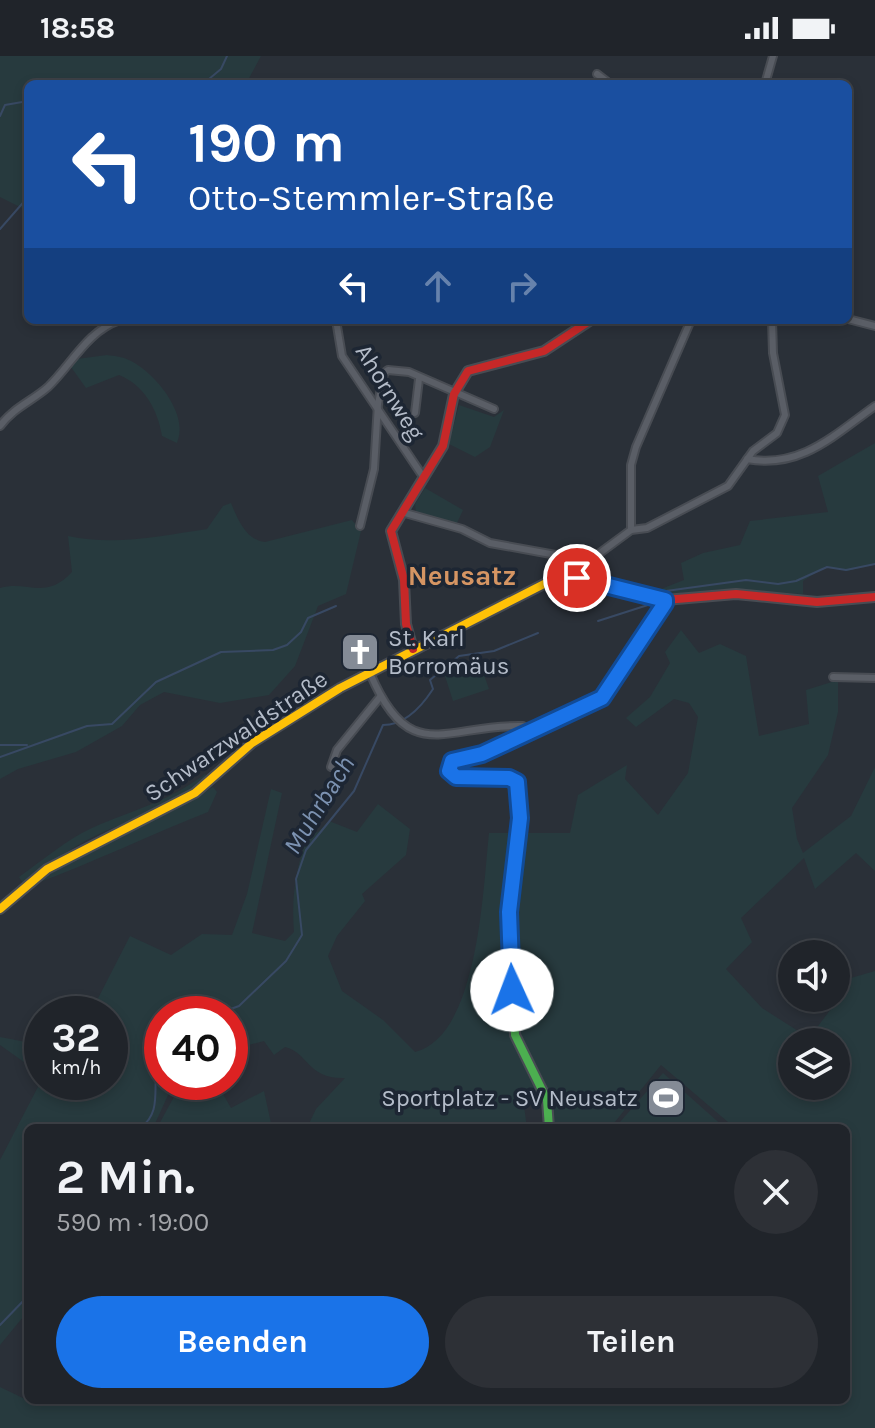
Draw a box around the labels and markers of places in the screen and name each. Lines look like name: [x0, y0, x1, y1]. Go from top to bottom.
pin: [543, 544, 611, 612]
place label: St. Karl Borromäus: [388, 624, 509, 680]
church icon: St. Karl Borromäus: [339, 631, 381, 673]
sports icon: Sportplatz - SV Neusatz: [645, 1077, 687, 1119]
place label: Sportplatz - SV Neusatz: [381, 1084, 638, 1112]

